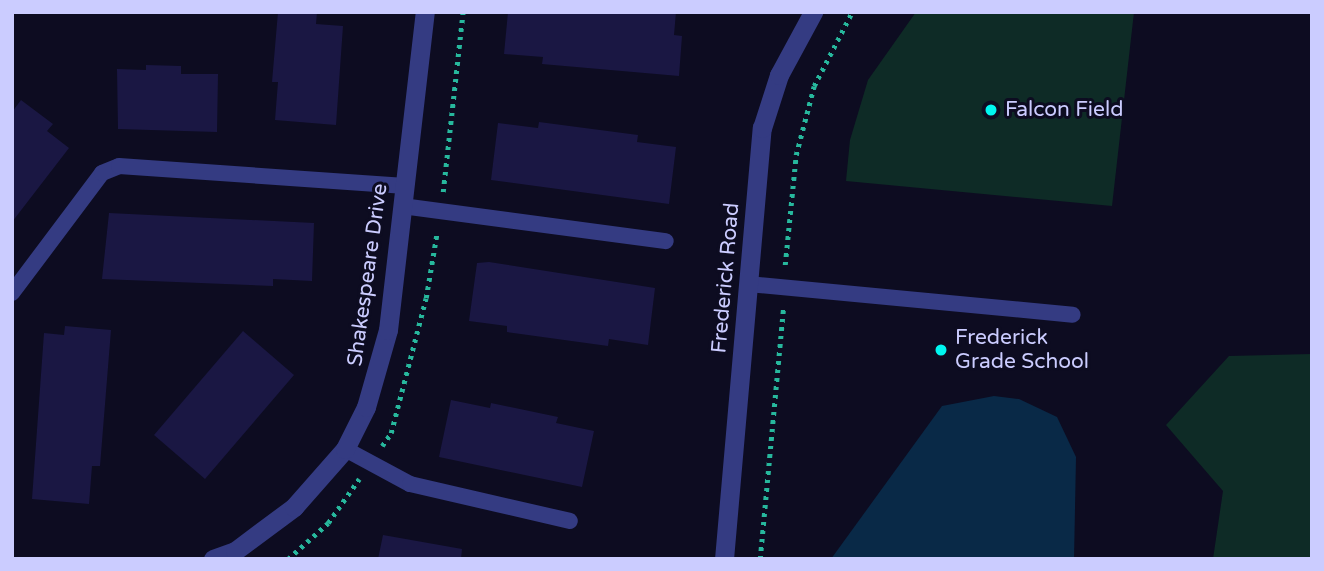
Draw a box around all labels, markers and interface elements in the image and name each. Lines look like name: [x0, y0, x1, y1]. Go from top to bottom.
place label: Falcon Field: [1005, 97, 1123, 123]
marker: Falcon Field: [983, 102, 999, 118]
street label: Shakespeare Drive: [343, 182, 393, 368]
street label: Frederick Road: [707, 202, 745, 354]
place label: Frederick Grade School: [955, 325, 1089, 375]
marker: Frederick Grade School: [933, 342, 949, 358]

